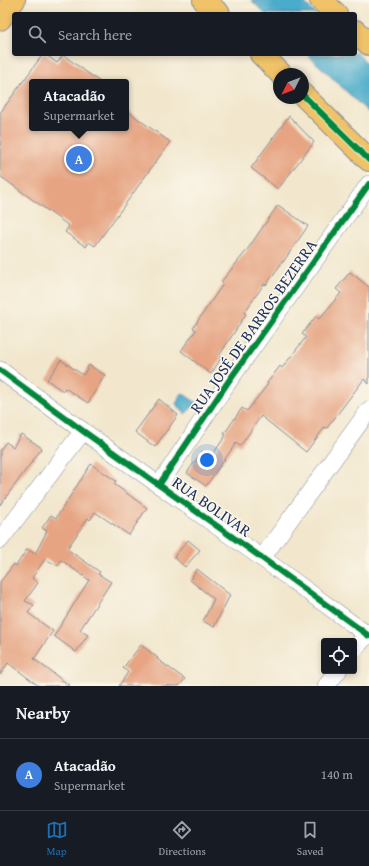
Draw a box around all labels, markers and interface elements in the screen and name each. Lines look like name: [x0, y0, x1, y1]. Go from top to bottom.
search box: [12, 12, 357, 56]
icon: search: [26, 23, 48, 45]
text: Search here: [58, 24, 132, 45]
north arrow: [273, 68, 309, 104]
popup: [29, 79, 129, 131]
text: Atacadão: [43, 85, 105, 106]
text: Supermarket: [43, 106, 115, 125]
pin: A: [66, 144, 92, 174]
street label: RUA JOSÉ DE BARROS BEZERRA: [184, 234, 323, 418]
your location: [197, 450, 217, 470]
street label: RUA BOLIVAR: [168, 470, 257, 543]
map controls: [321, 638, 357, 674]
button: locate: [321, 638, 357, 674]
text: Nearby: [16, 700, 70, 725]
text: Atacadão: [54, 755, 116, 776]
text: A: [25, 765, 33, 784]
text: 140 m: [321, 765, 353, 784]
text: Supermarket: [54, 776, 125, 795]
tab: Map: [46, 819, 68, 859]
tab: Directions: [159, 819, 206, 859]
tab: Saved: [297, 819, 323, 859]

